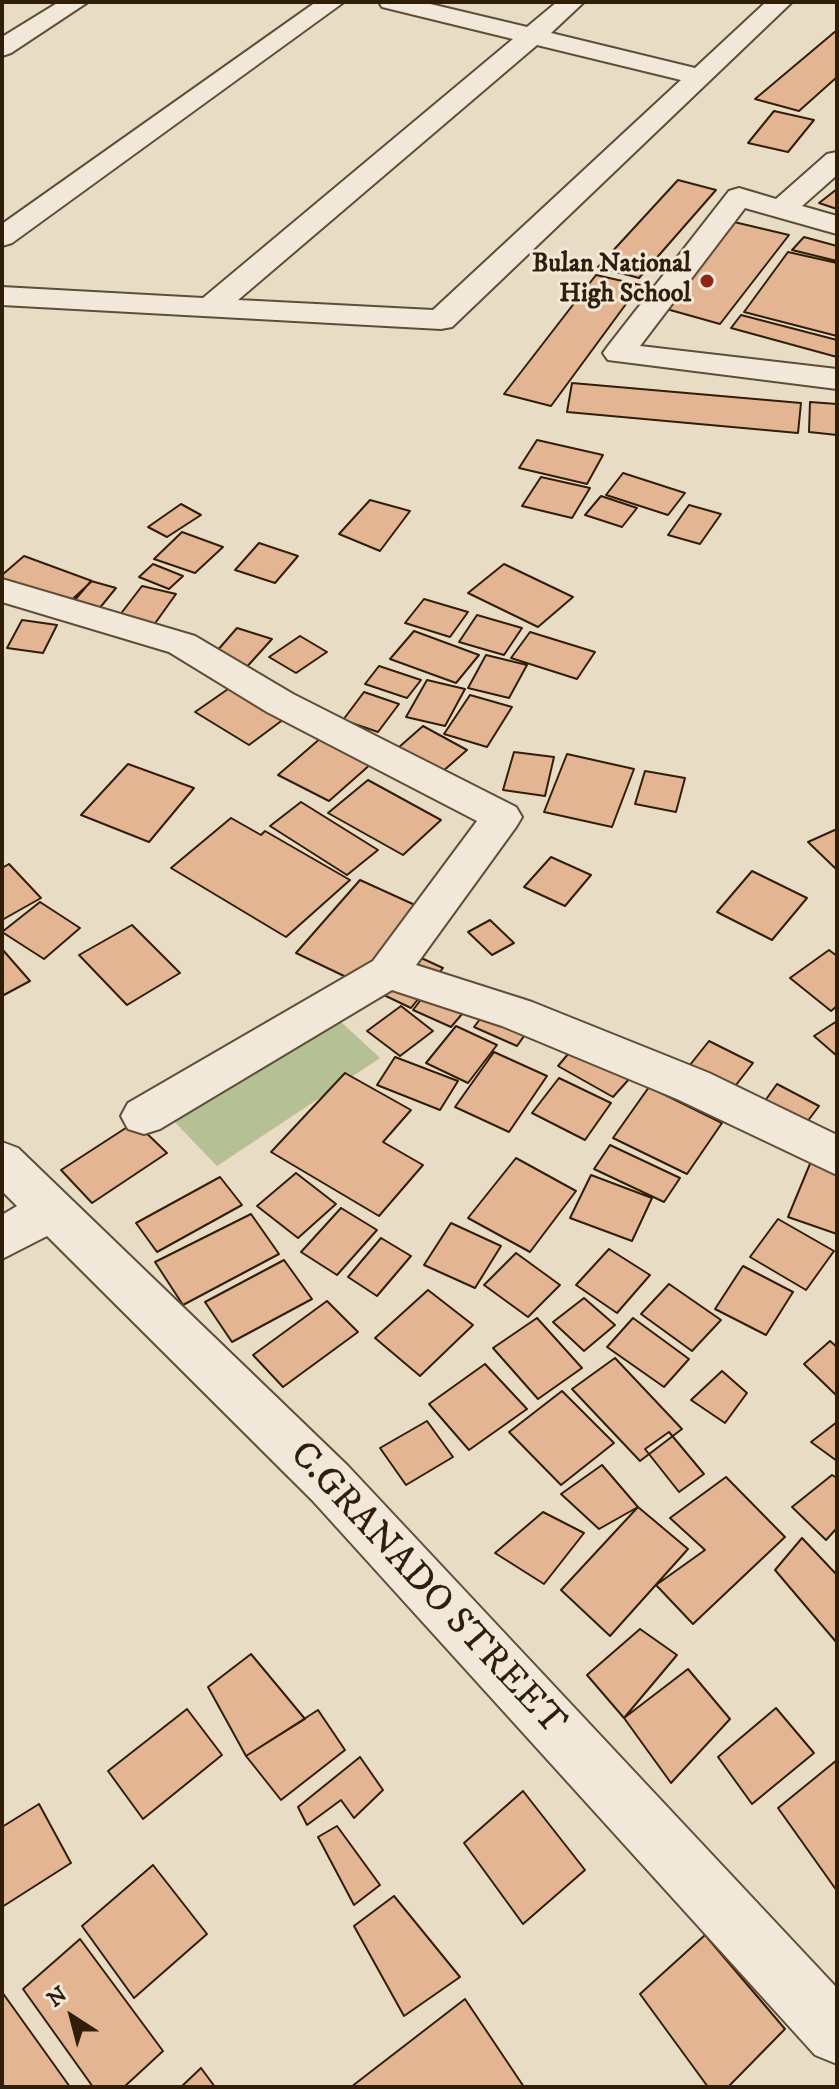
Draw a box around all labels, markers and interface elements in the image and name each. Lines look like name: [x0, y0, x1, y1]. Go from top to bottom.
place label: Bulan National High School: [532, 250, 691, 312]
marker: Bulan National High School: [698, 272, 716, 290]
street label: C.GRANADO STREET: [278, 1434, 574, 1746]
north arrow: [32, 1977, 112, 2057]
text: N: [42, 1981, 73, 2013]

